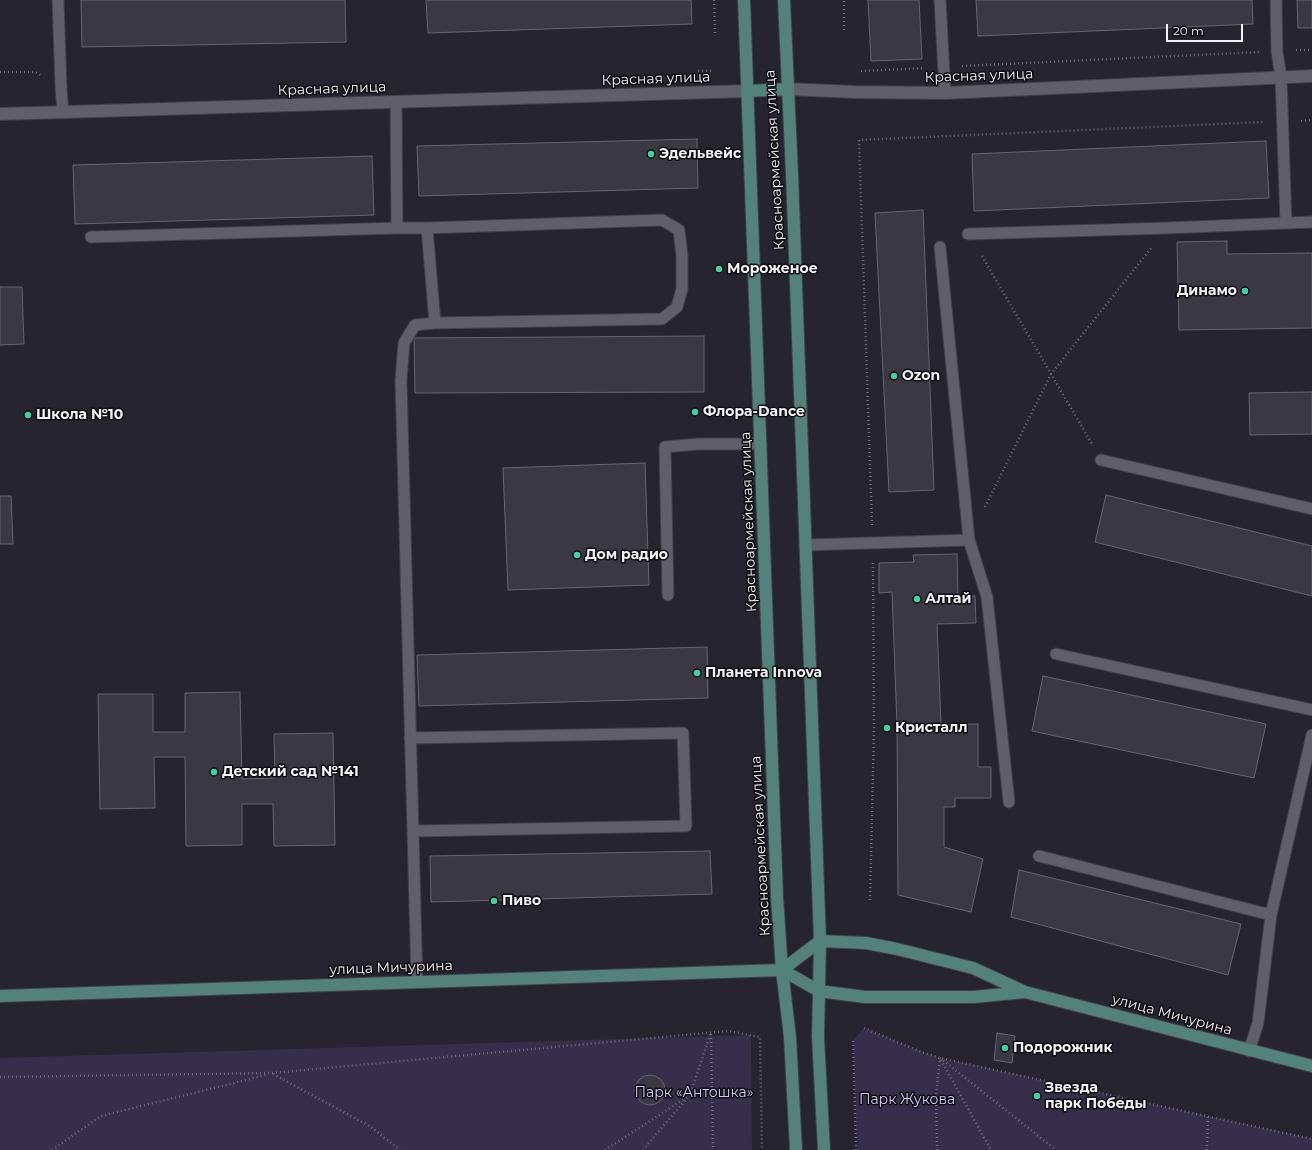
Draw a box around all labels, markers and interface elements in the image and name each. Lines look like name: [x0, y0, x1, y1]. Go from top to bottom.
scale bar: [1168, 16, 1245, 42]
text: 20 m: [1173, 23, 1204, 38]
street label: Красная улица: [924, 66, 1034, 86]
street label: Красная улица: [601, 69, 711, 89]
street label: Красноармейская улица: [762, 69, 788, 251]
street label: Красная улица: [277, 79, 387, 99]
place label: Эдельвейс: [659, 146, 741, 162]
marker: Эдельвейс: [646, 149, 656, 159]
place label: Мороженое: [727, 261, 818, 277]
marker: Мороженое: [714, 264, 724, 274]
place label: Динамо: [1177, 283, 1237, 299]
marker: Динамо: [1240, 286, 1250, 296]
place label: Ozon: [902, 368, 940, 384]
marker: Ozon: [889, 371, 899, 381]
place label: Флора-Dance: [703, 404, 805, 420]
place label: Школа №10: [36, 407, 123, 423]
marker: Флора-Dance: [690, 407, 700, 417]
marker: Школа №10: [23, 410, 33, 420]
street label: Красноармейская улица: [737, 431, 761, 613]
place label: Дом радио: [585, 547, 668, 563]
marker: Дом радио: [572, 550, 582, 560]
place label: Алтай: [925, 591, 971, 607]
marker: Алтай: [912, 594, 922, 604]
place label: Планета Innova: [705, 665, 822, 681]
marker: Планета Innova: [692, 668, 702, 678]
place label: Кристалл: [895, 720, 968, 736]
marker: Кристалл: [882, 723, 892, 733]
street label: Красноармейская улица: [748, 755, 774, 937]
place label: Детский сад №141: [222, 764, 359, 780]
marker: Детский сад №141: [209, 767, 219, 777]
place label: Пиво: [502, 893, 541, 909]
marker: Пиво: [489, 896, 499, 906]
street label: улица Мичурина: [329, 957, 453, 979]
street label: улица Мичурина: [1110, 991, 1234, 1039]
place label: Подорожник: [1013, 1040, 1112, 1056]
marker: Подорожник: [1000, 1043, 1010, 1053]
place label: Звезда парк Победы: [1045, 1080, 1146, 1112]
park label: Парк «Антошка»: [635, 1085, 753, 1101]
marker: Звезда парк Победы: [1032, 1091, 1042, 1101]
park label: Парк Жукова: [859, 1092, 955, 1108]

